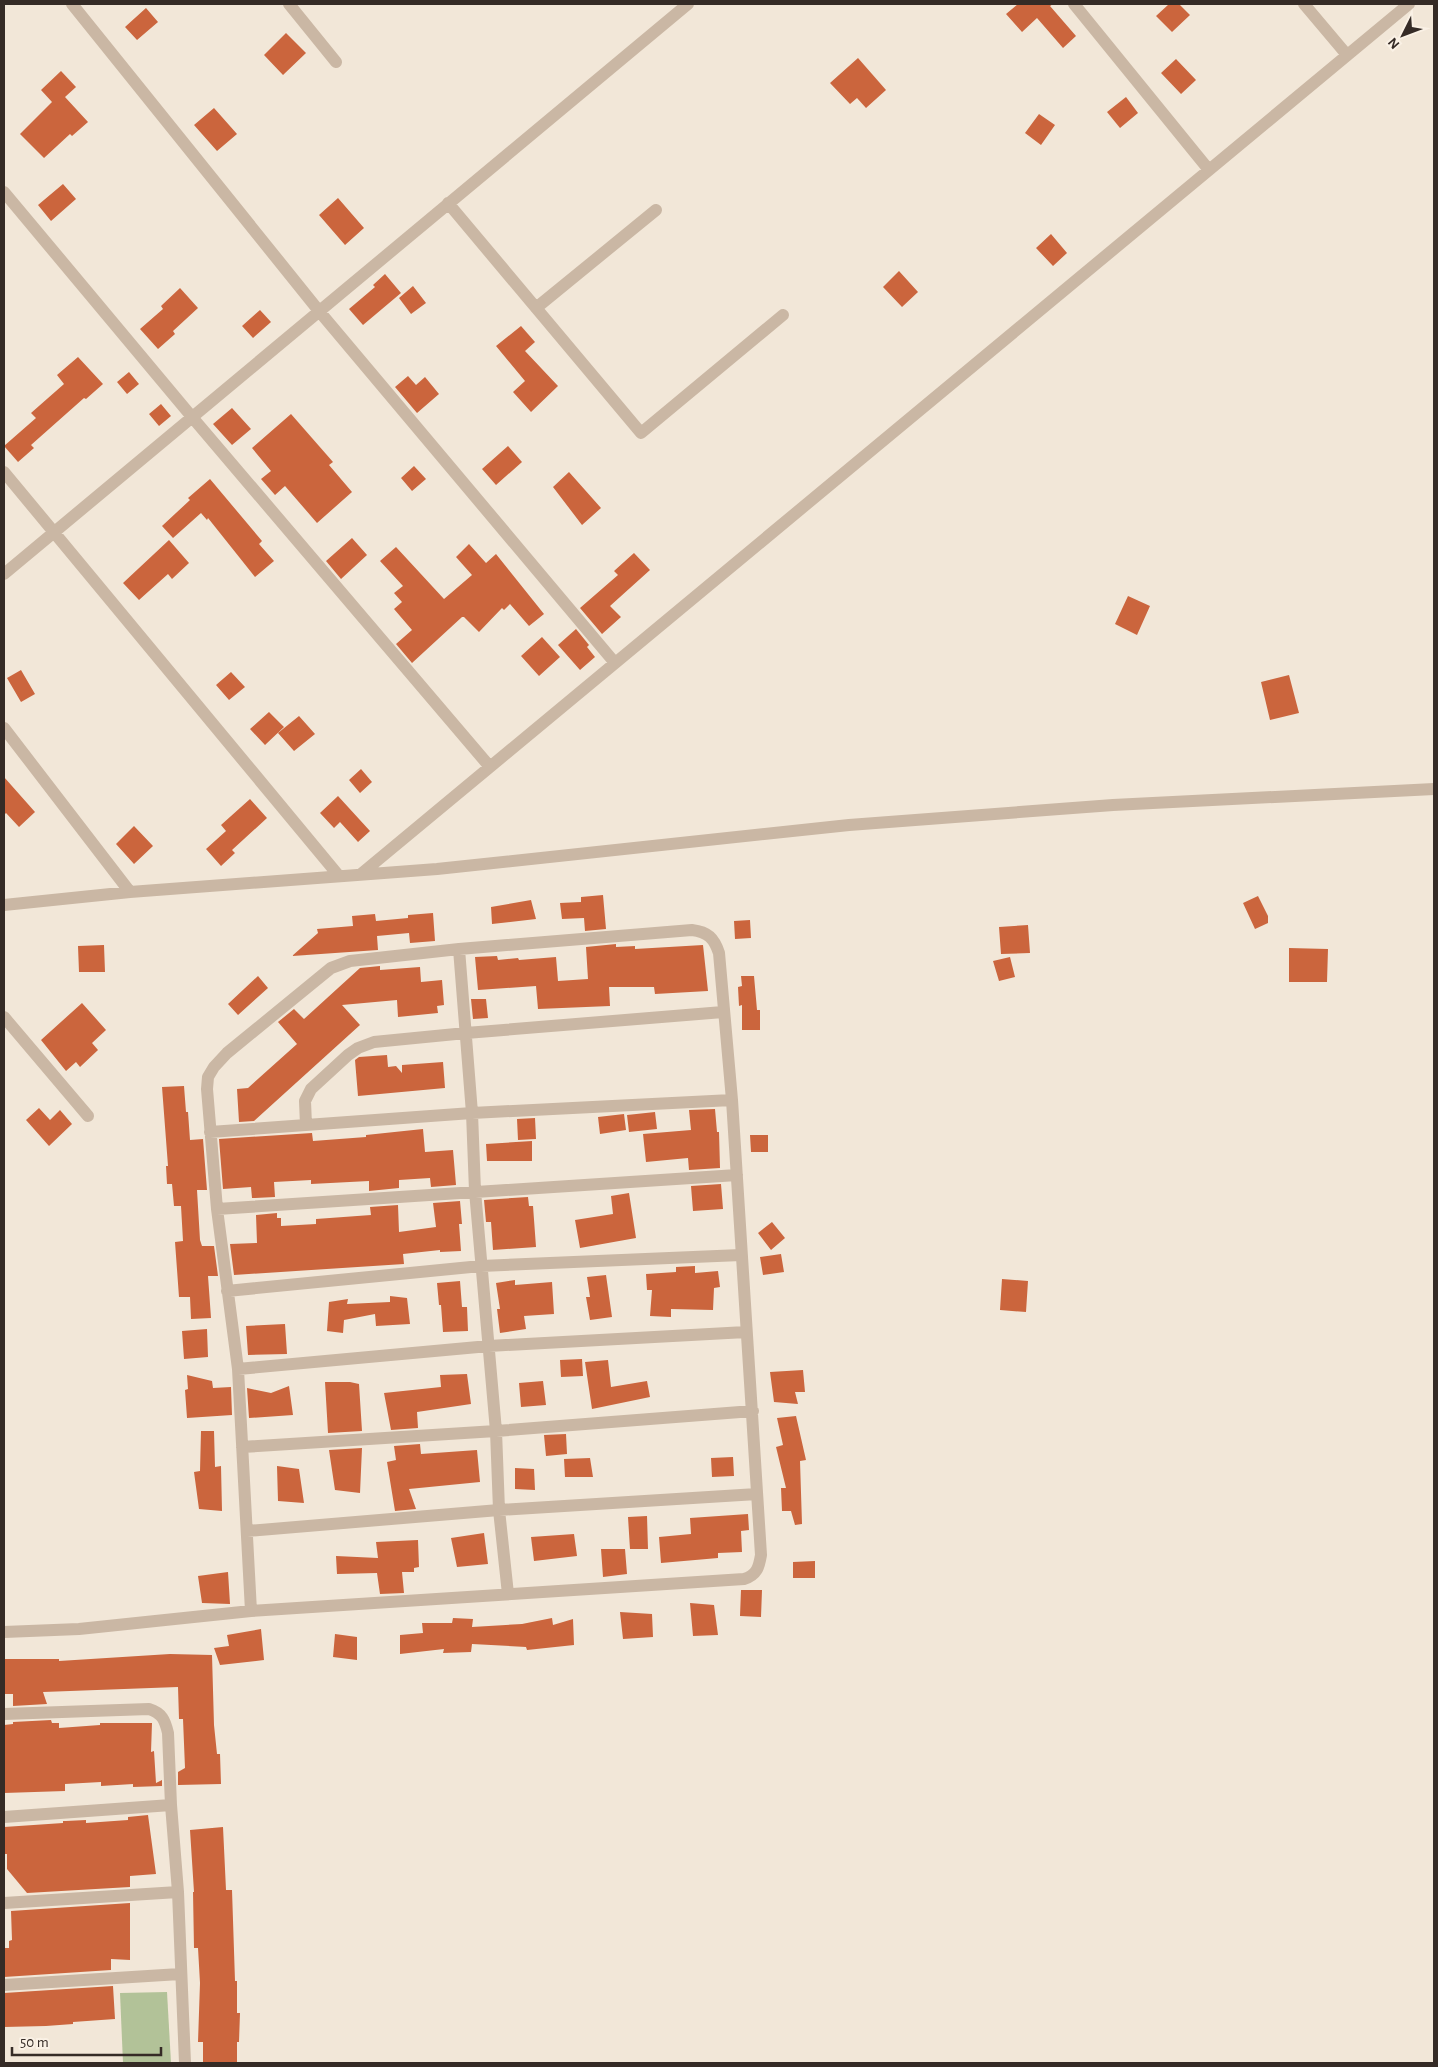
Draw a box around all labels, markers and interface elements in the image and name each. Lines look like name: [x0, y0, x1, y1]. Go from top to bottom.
north arrow: [1378, 10, 1428, 60]
text: N: [1386, 35, 1403, 51]
scale bar: [12, 2024, 161, 2056]
text: 50 m: [20, 2035, 49, 2050]

